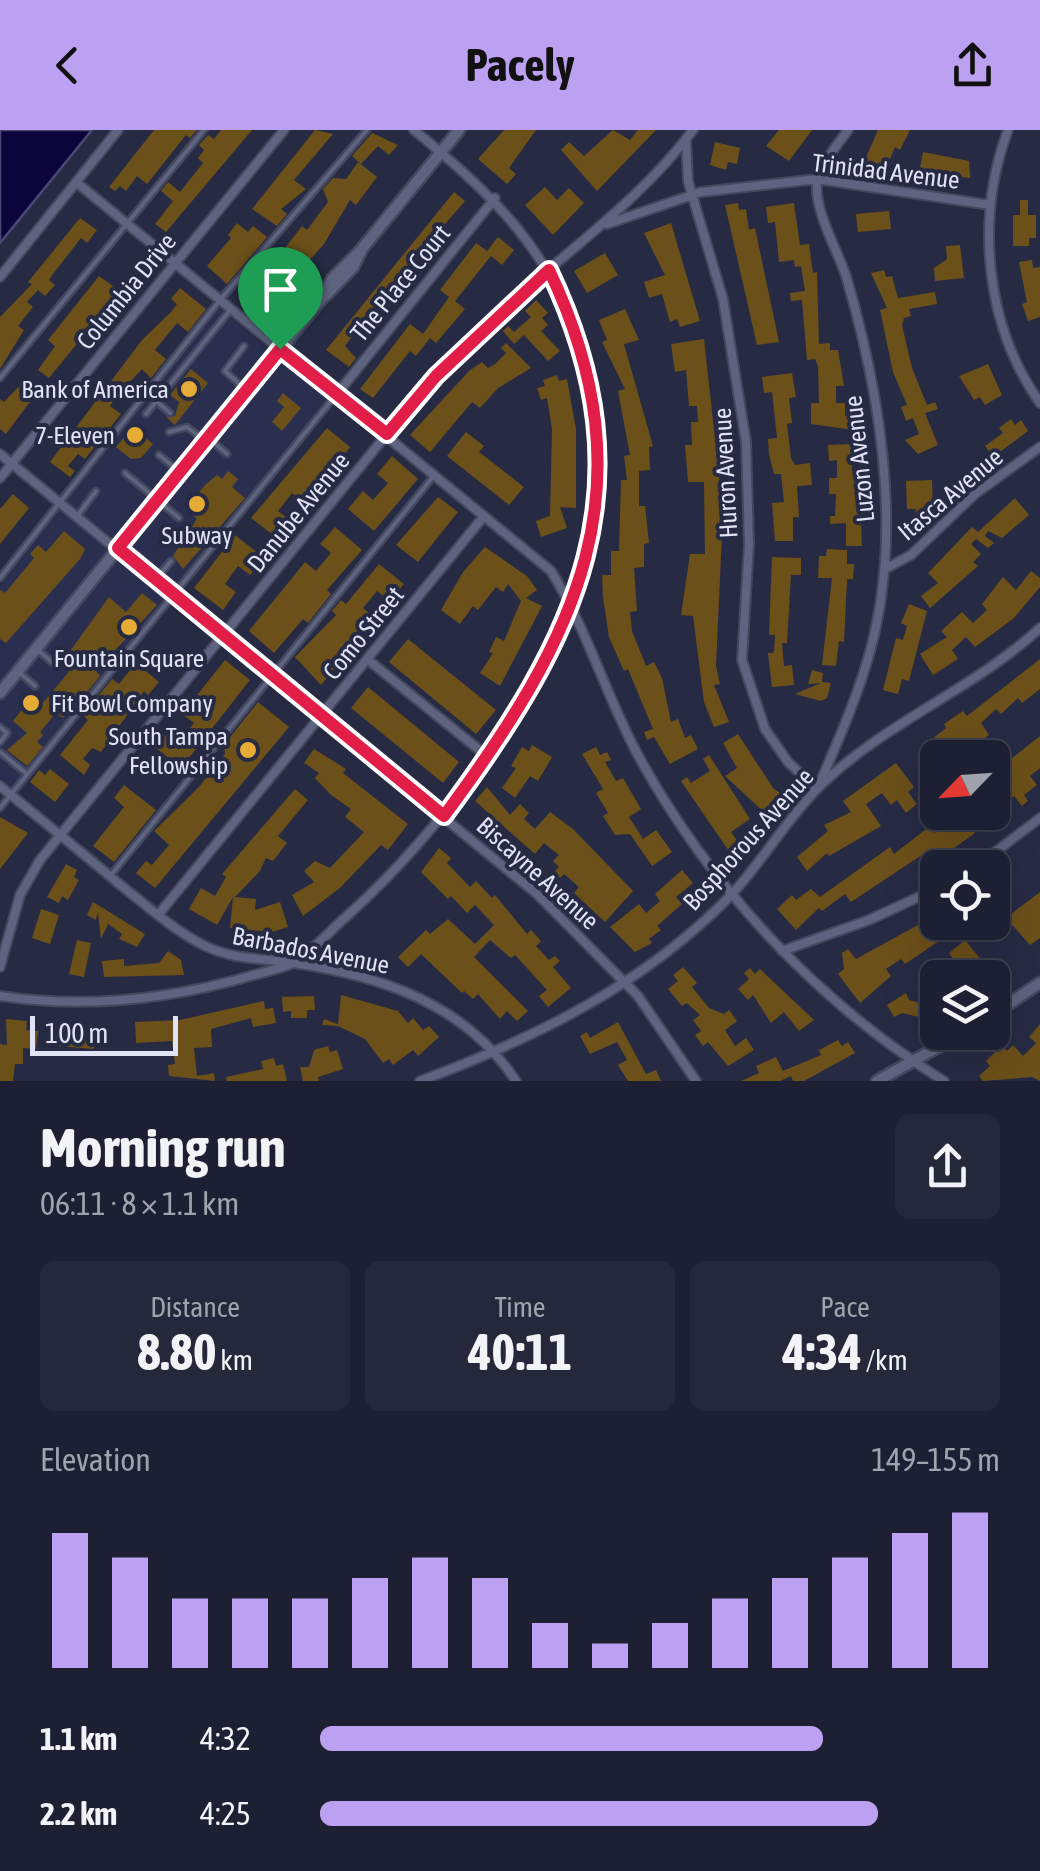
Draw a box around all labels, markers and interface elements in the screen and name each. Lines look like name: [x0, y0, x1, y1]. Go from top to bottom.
icon: back: [40, 38, 95, 93]
icon: share: [945, 38, 1000, 93]
text: Pacely: [465, 39, 575, 91]
street label: Trinidad Avenue: [811, 148, 961, 194]
street label: The Place Court: [345, 219, 455, 347]
street label: Columbia Drive: [71, 227, 181, 355]
pin: [238, 247, 323, 350]
icon: arrive: [253, 262, 308, 317]
place label: Bank of America: [21, 375, 169, 403]
marker: Bank of America: [178, 378, 200, 400]
street label: Luzon Avenue: [838, 394, 880, 524]
street label: Huron Avenue: [708, 407, 742, 539]
place label: 7-Eleven: [35, 421, 115, 449]
marker: 7-Eleven: [124, 424, 146, 446]
street label: Itasca Avenue: [892, 442, 1008, 546]
street label: Danube Avenue: [241, 447, 355, 577]
marker: Subway: [186, 493, 208, 515]
place label: Subway: [162, 521, 232, 549]
street label: Como Street: [317, 581, 409, 685]
marker: Fountain Square: [118, 616, 140, 638]
place label: Fountain Square: [54, 644, 204, 672]
place label: Fit Bowl Company: [51, 689, 213, 717]
marker: Fit Bowl Company: [20, 692, 42, 714]
place label: South Tampa Fellowship: [109, 722, 228, 779]
marker: South Tampa Fellowship: [237, 739, 259, 761]
north arrow: [920, 740, 1010, 830]
map controls: [920, 740, 1010, 1050]
street label: Bosphorous Avenue: [677, 762, 819, 916]
street label: Biscayne Avenue: [472, 811, 604, 935]
button: locate: [920, 850, 1010, 940]
street label: Barbados Avenue: [230, 921, 392, 979]
button: layers: [920, 960, 1010, 1050]
scale bar: [30, 1011, 178, 1056]
text: 100 m: [45, 1017, 108, 1049]
button: share: [895, 1114, 1000, 1219]
text: Morning run: [40, 1116, 286, 1179]
text: 06:11 · 8 × 1.1 km: [40, 1185, 239, 1222]
text: Distance: [150, 1291, 240, 1323]
text: Time: [494, 1291, 546, 1323]
text: Pace: [820, 1291, 870, 1323]
text: 8.80: [137, 1323, 217, 1381]
text: 40:11: [468, 1323, 572, 1381]
text: 4:34: [782, 1323, 862, 1381]
text: km: [217, 1344, 253, 1376]
text: /km: [862, 1344, 908, 1376]
text: Elevation: [40, 1441, 151, 1478]
text: 149–155 m: [871, 1441, 1000, 1478]
text: 1.1 km: [40, 1720, 117, 1757]
text: 4:32: [200, 1720, 251, 1757]
text: 2.2 km: [40, 1795, 117, 1832]
text: 4:25: [200, 1795, 251, 1832]

